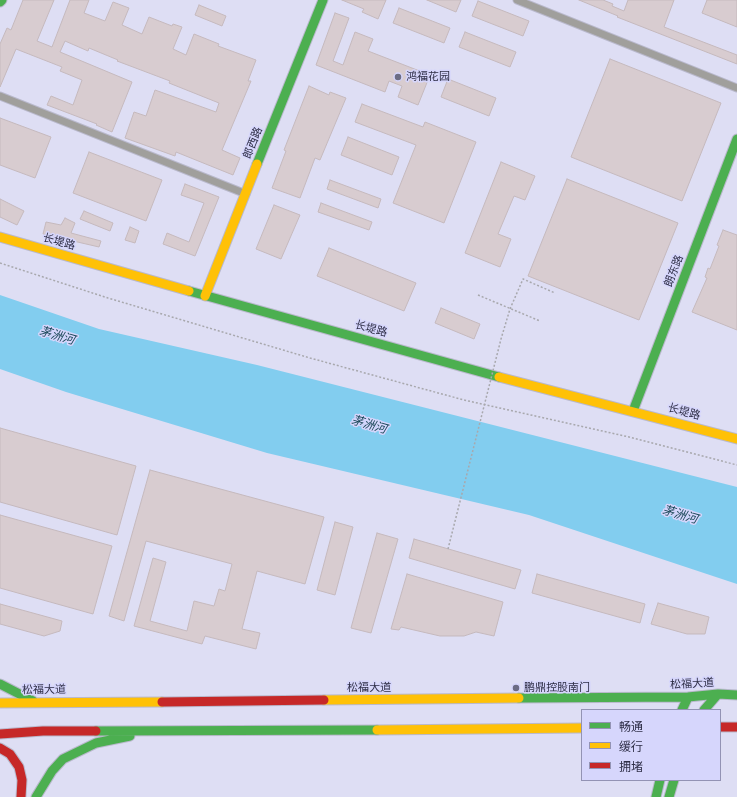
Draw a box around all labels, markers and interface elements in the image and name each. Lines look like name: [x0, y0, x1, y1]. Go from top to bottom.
place label: 鸿福花园: [406, 70, 450, 84]
marker: 鸿福花园: [393, 72, 403, 82]
street label: 郎西路: [241, 125, 265, 161]
street label: 长堤路: [41, 231, 77, 253]
street label: 朗东路: [662, 253, 686, 289]
street label: 长堤路: [353, 318, 389, 340]
water label: 茅洲河: [38, 324, 76, 348]
street label: 长堤路: [666, 401, 702, 423]
water label: 茅洲河: [350, 413, 388, 437]
water label: 茅洲河: [661, 503, 699, 527]
street label: 松福大道: [670, 676, 714, 692]
street label: 松福大道: [347, 681, 391, 695]
place label: 鹏鼎控股南门: [524, 681, 590, 695]
street label: 松福大道: [22, 683, 66, 697]
marker: 鹏鼎控股南门: [511, 683, 521, 693]
legend: [581, 709, 721, 781]
text: 畅通: [619, 719, 643, 734]
text: 缓行: [619, 739, 643, 754]
text: 拥堵: [619, 759, 643, 774]

